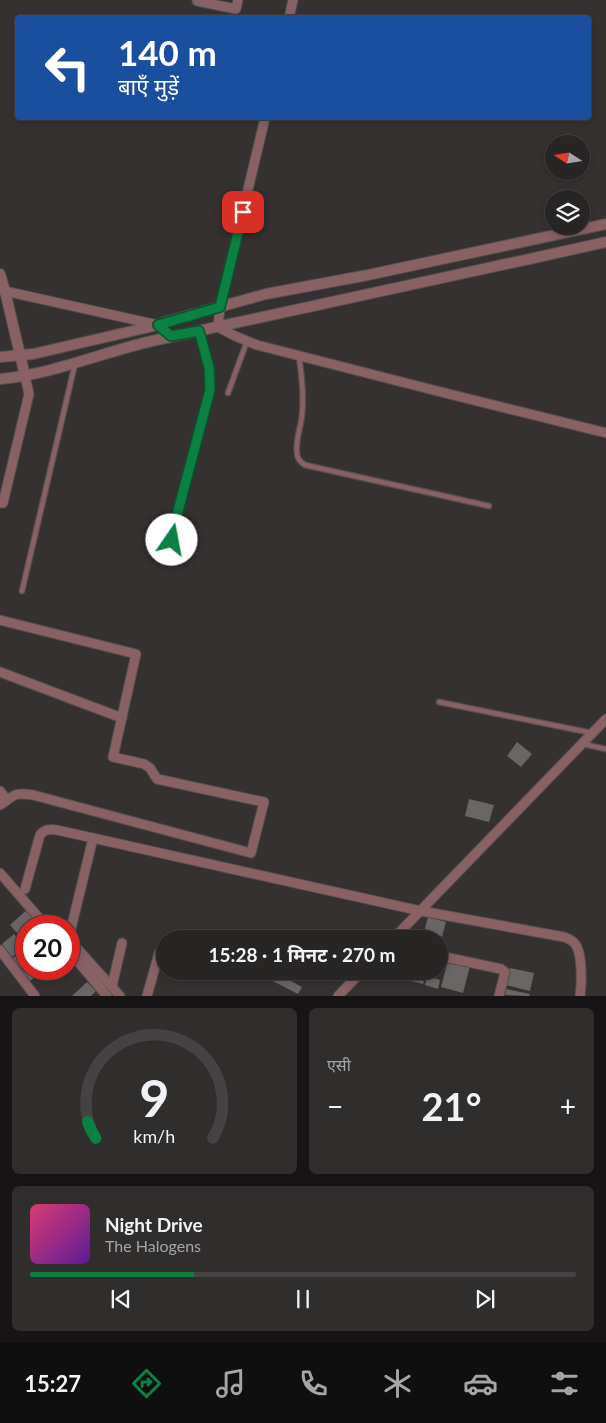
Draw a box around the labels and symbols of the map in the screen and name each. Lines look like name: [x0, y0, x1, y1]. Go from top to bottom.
north arrow: [545, 135, 590, 180]
pin: [222, 191, 264, 233]
position arrow: [145, 513, 197, 565]
speed limit sign: 20: [15, 915, 80, 980]

